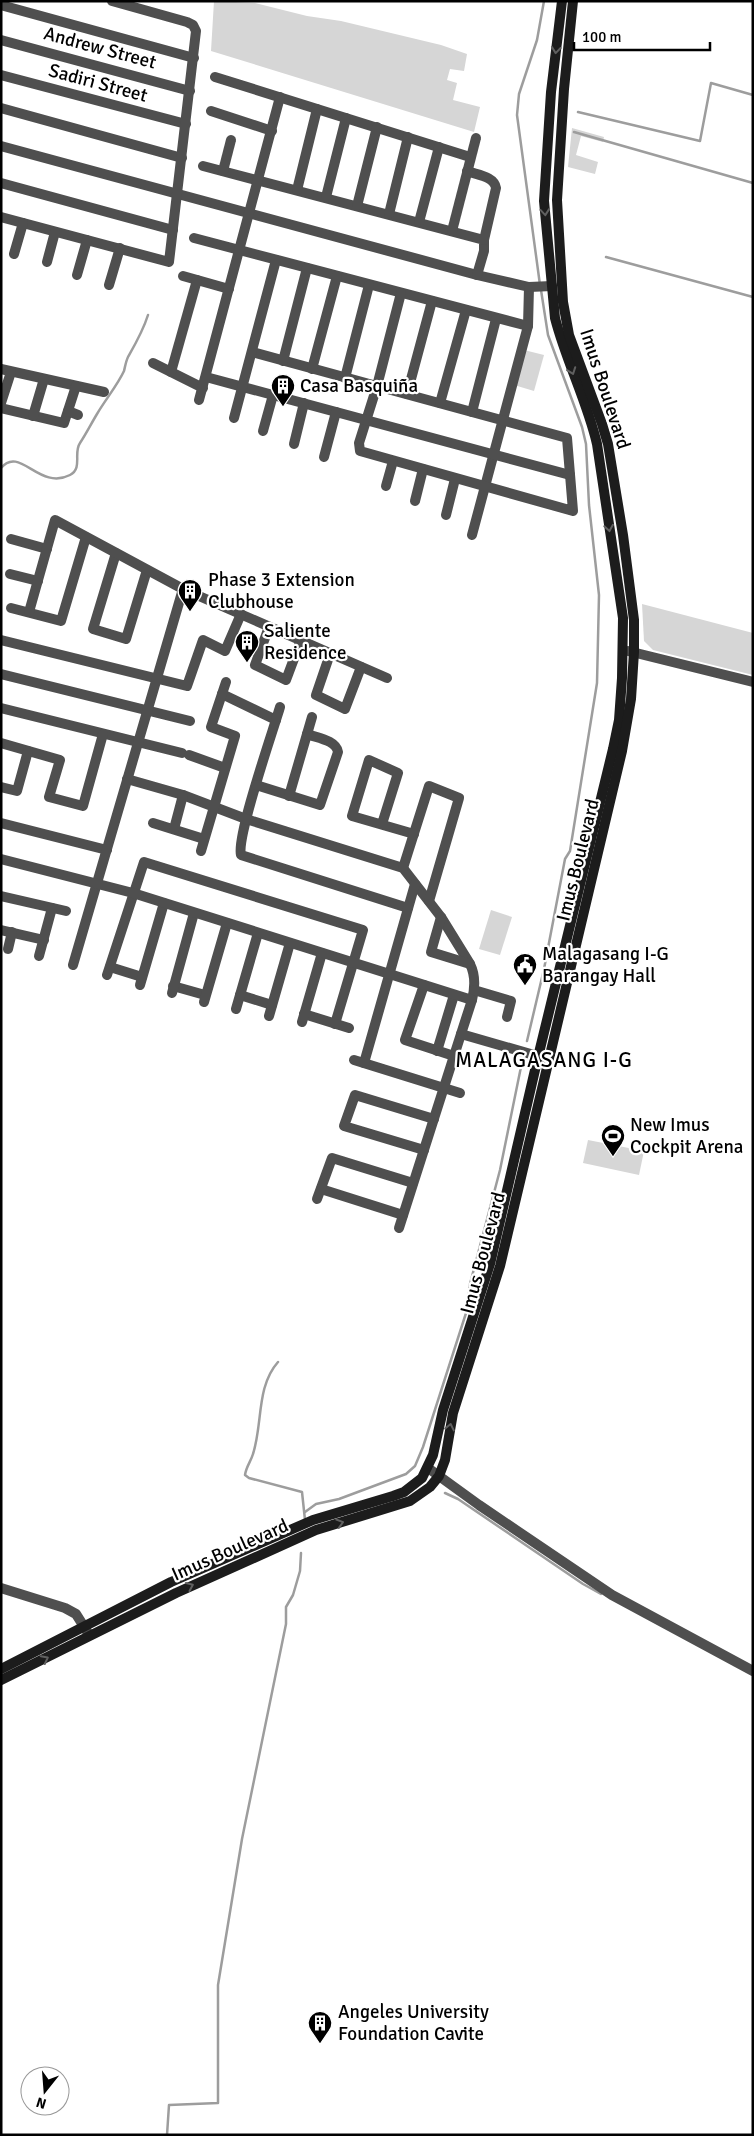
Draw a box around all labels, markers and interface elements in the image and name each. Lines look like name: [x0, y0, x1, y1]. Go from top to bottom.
scale bar: [574, 20, 710, 52]
street label: Andrew Street: [41, 21, 159, 75]
text: 100 m: [582, 28, 622, 46]
one-way arrow: [551, 46, 562, 54]
street label: Sadiri Street: [46, 58, 150, 108]
one-way arrow: [539, 208, 550, 216]
street label: Imus Boulevard: [574, 326, 636, 452]
one-way arrow: [566, 366, 576, 375]
building icon: Casa Basquiña: [270, 373, 296, 407]
place label: Casa Basquiña: [300, 374, 418, 398]
one-way arrow: [604, 524, 614, 533]
place label: Phase 3 Extension Clubhouse: [208, 568, 355, 614]
building icon: Phase 3 Extension Clubhouse: [177, 578, 203, 612]
place label: Saliente Residence: [264, 619, 346, 665]
building icon: Saliente Residence: [234, 629, 260, 663]
street label: Imus Boulevard: [551, 796, 605, 924]
place label: Malagasang I-G Barangay Hall: [542, 942, 669, 988]
public building icon: Malagasang I-G Barangay Hall: [512, 952, 538, 986]
district label: MALAGASANG I-G: [455, 1047, 633, 1073]
place label: New Imus Cockpit Arena: [630, 1113, 743, 1159]
sports icon: New Imus Cockpit Arena: [600, 1123, 626, 1157]
street label: Imus Boulevard: [455, 1189, 511, 1317]
one-way arrow: [444, 1423, 455, 1431]
street label: Imus Boulevard: [168, 1514, 292, 1586]
one-way arrow: [335, 1518, 343, 1528]
one-way arrow: [185, 1582, 194, 1593]
one-way arrow: [40, 1655, 49, 1665]
place label: Angeles University Foundation Cavite: [338, 2000, 489, 2046]
building icon: Angeles University Foundation Cavite: [307, 2010, 333, 2044]
north arrow: [20, 2066, 70, 2116]
text: N: [34, 2093, 48, 2113]

